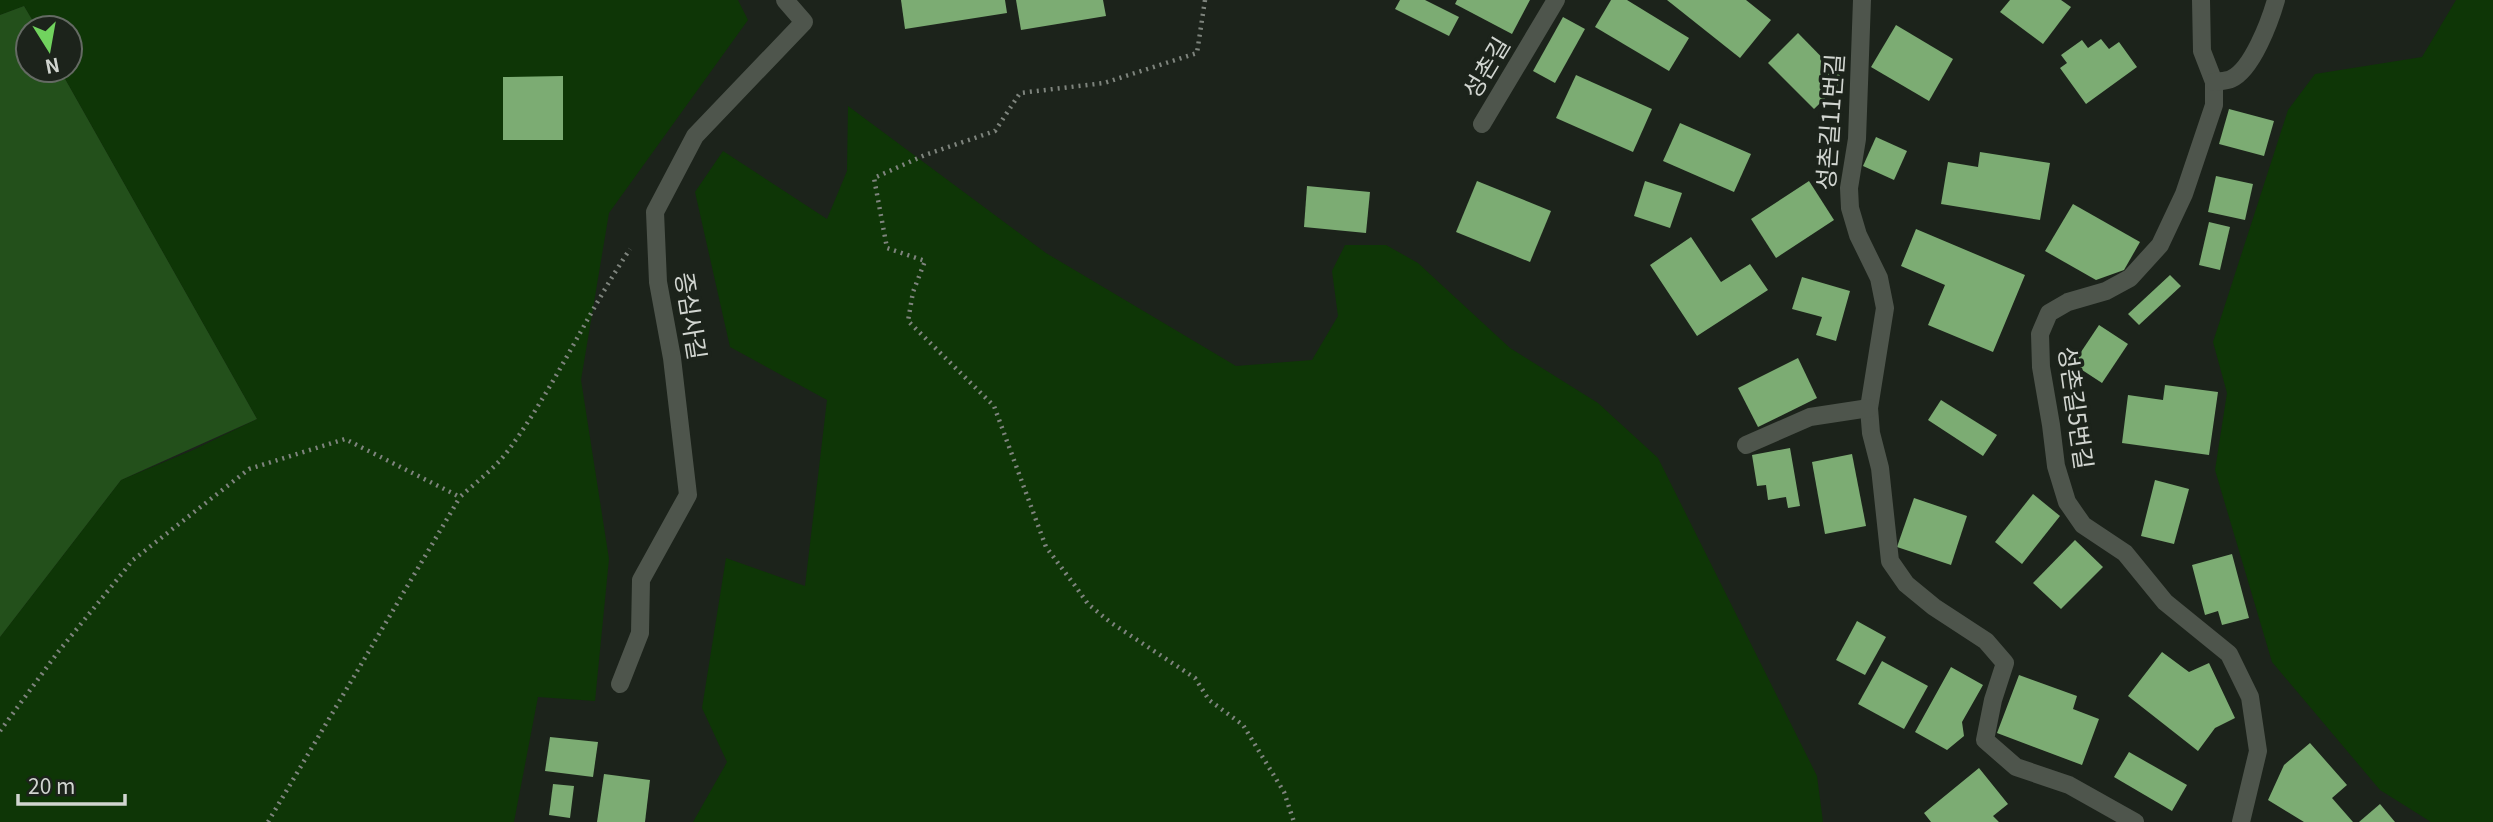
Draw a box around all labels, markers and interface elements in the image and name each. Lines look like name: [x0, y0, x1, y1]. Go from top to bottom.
north arrow: [14, 14, 84, 84]
street label: 성촌길: [1453, 29, 1517, 104]
street label: 성촌길11번길: [1806, 52, 1851, 191]
text: N: [43, 53, 62, 82]
street label: 증심사길: [668, 269, 717, 362]
street label: 성촌길5번길: [2052, 344, 2103, 471]
scale bar: [18, 762, 124, 806]
text: 20 m: [28, 770, 75, 800]

